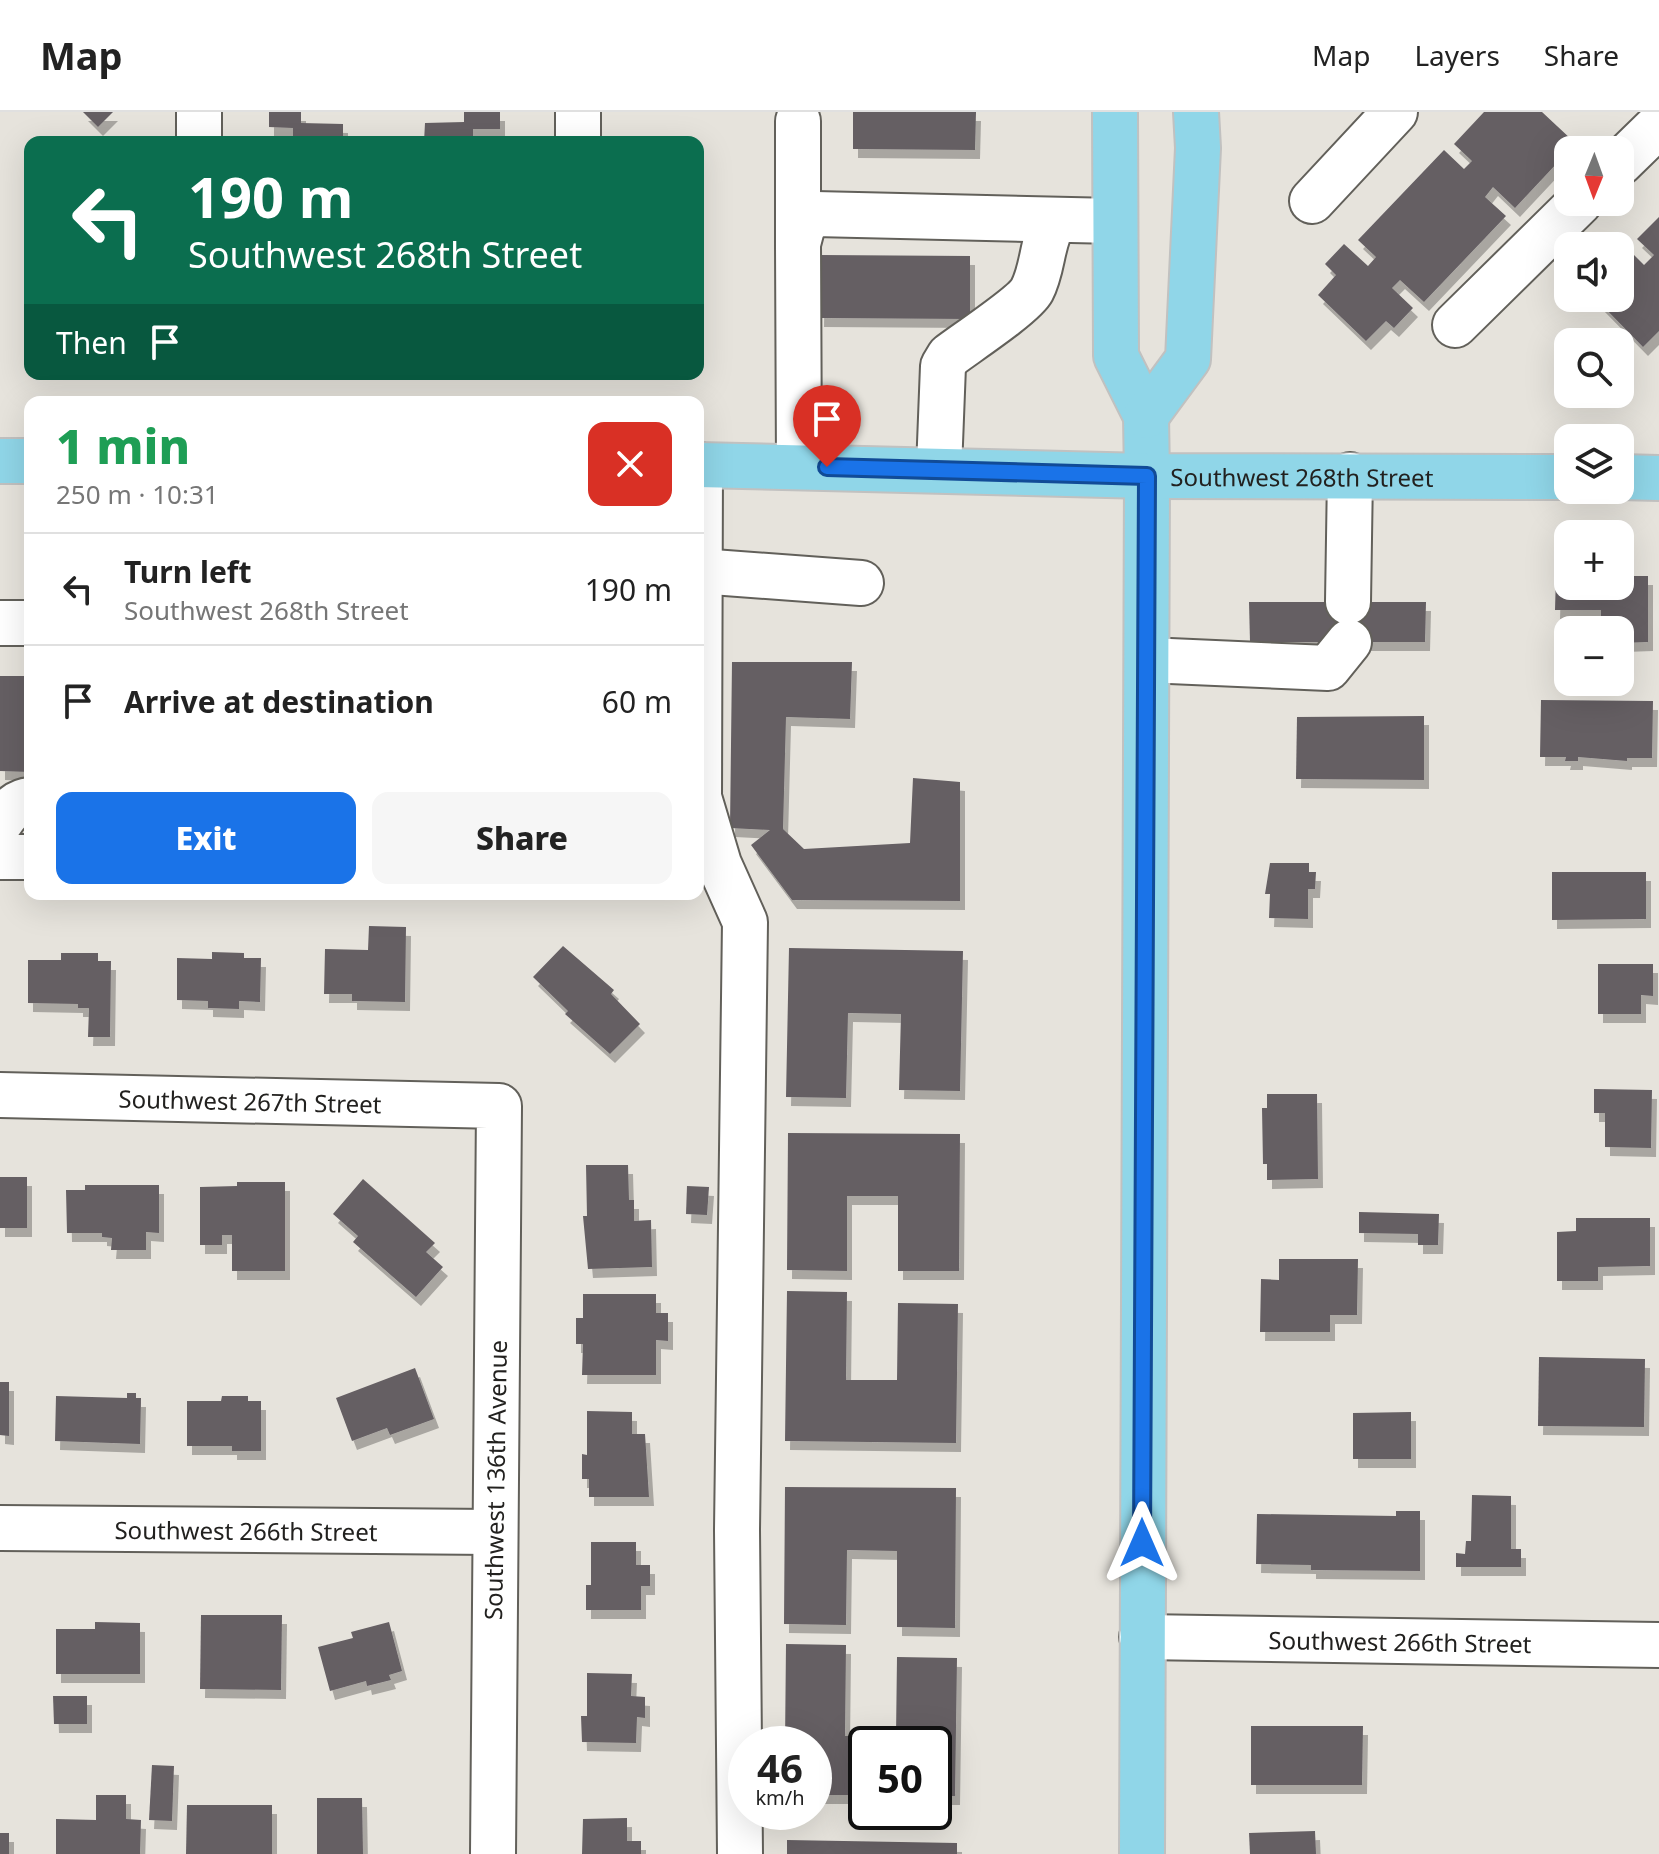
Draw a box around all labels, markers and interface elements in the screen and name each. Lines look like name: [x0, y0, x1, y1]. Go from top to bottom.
text: Map: [40, 29, 123, 81]
text: Map: [1312, 36, 1370, 74]
text: Layers: [1414, 36, 1500, 74]
text: Share: [1544, 36, 1619, 74]
north arrow: [1554, 136, 1634, 216]
map controls: [1554, 136, 1634, 696]
text: 190 m: [188, 158, 353, 234]
icon: left: [56, 168, 160, 272]
text: Southwest 268th Street: [188, 230, 582, 279]
button: sound: [1554, 232, 1634, 312]
icon: arrive: [143, 320, 187, 364]
text: Then: [56, 322, 127, 363]
button: search: [1554, 328, 1634, 408]
pin: [793, 385, 861, 467]
icon: arrive: [805, 397, 849, 441]
text: 1 min: [56, 413, 190, 478]
button: close: [588, 422, 672, 506]
button: layers: [1554, 424, 1634, 504]
street label: Southwest 268th Street: [1170, 460, 1434, 493]
text: 250 m · 10:31: [56, 476, 219, 512]
button: +: [1554, 520, 1634, 600]
text: Turn left: [124, 551, 252, 592]
icon: left: [56, 567, 100, 611]
text: 190 m: [585, 569, 672, 610]
text: Southwest 268th Street: [124, 592, 409, 628]
button: −: [1554, 616, 1634, 696]
icon: arrive: [56, 679, 100, 723]
text: Arrive at destination: [124, 681, 434, 722]
text: 60 m: [602, 681, 672, 722]
button: Exit: [56, 792, 356, 884]
button: Share: [372, 792, 672, 884]
street label: Southwest 267th Street: [118, 1081, 382, 1120]
street label: Southwest 136th Avenue: [476, 1340, 514, 1620]
position arrow: [1100, 1501, 1184, 1585]
street label: Southwest 266th Street: [114, 1512, 378, 1548]
street label: Southwest 266th Street: [1268, 1622, 1532, 1660]
speed limit sign: 50: [848, 1726, 952, 1830]
text: 46: [757, 1740, 803, 1795]
text: km/h: [755, 1784, 805, 1811]

